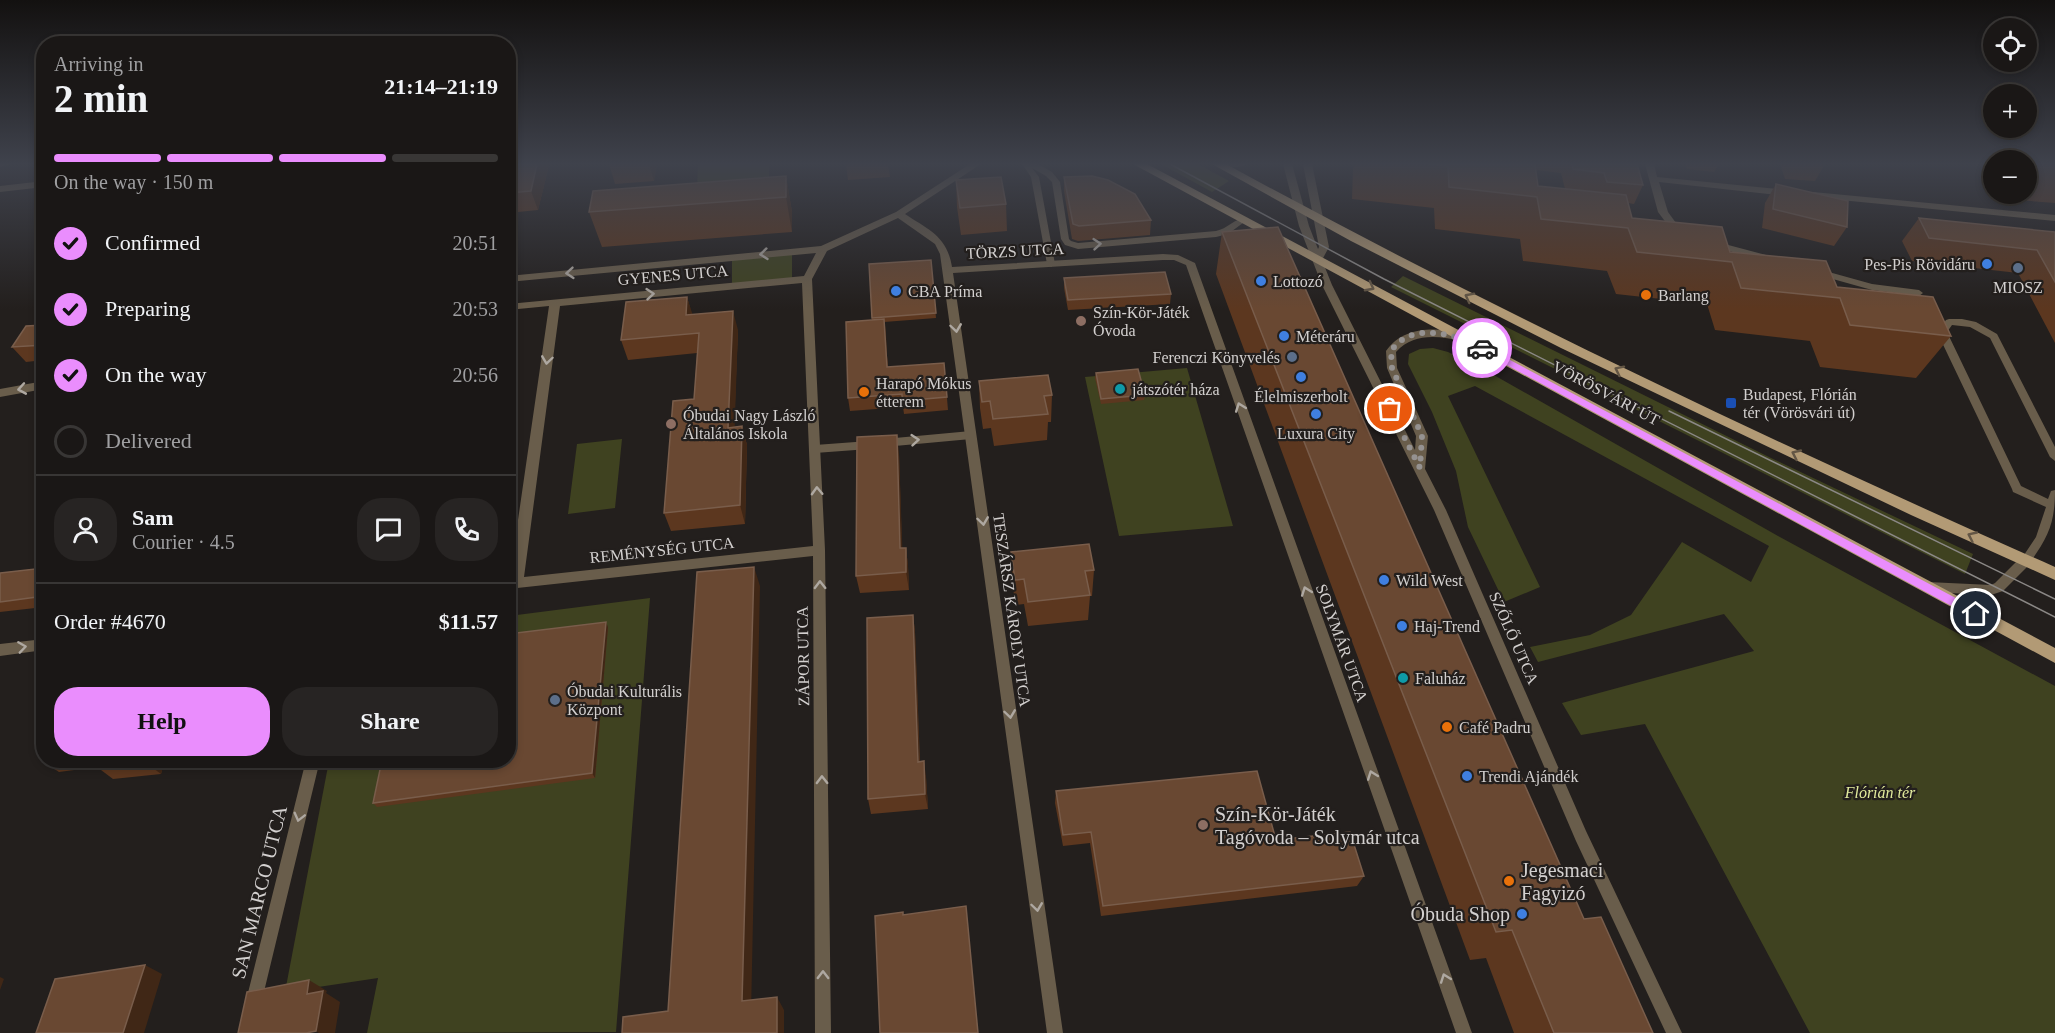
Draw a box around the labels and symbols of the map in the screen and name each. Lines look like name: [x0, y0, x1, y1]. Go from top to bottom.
one-way arrow: [1092, 238, 1101, 251]
street label: TÖRZS UTCA: [966, 240, 1065, 262]
one-way arrow: [760, 247, 769, 260]
place label: Pes-Pis Rövidáru: [1864, 256, 1975, 273]
marker: Pes-Pis Rövidáru: [1980, 257, 1994, 271]
marker: MIOSZ: [2011, 261, 2025, 275]
street label: GYENES UTCA: [617, 262, 729, 288]
one-way arrow: [566, 266, 575, 279]
place label: Lottozó: [1273, 273, 1323, 290]
marker: Lottozó: [1254, 274, 1268, 288]
place label: MIOSZ: [1993, 279, 2043, 296]
one-way arrow: [1363, 280, 1374, 291]
place label: CBA Príma: [908, 283, 982, 300]
marker: CBA Príma: [889, 284, 903, 298]
place label: Barlang: [1658, 287, 1709, 305]
one-way arrow: [646, 288, 655, 301]
marker: Barlang: [1639, 288, 1653, 302]
one-way arrow: [1464, 292, 1475, 304]
place label: Szín-Kör-Játék Óvoda: [1093, 304, 1190, 339]
marker: Szín-Kör-Játék Óvoda: [1074, 314, 1088, 328]
courier: [1452, 318, 1512, 378]
one-way arrow: [949, 323, 961, 332]
place label: Méteráru: [1296, 328, 1355, 345]
marker: Méteráru: [1277, 329, 1291, 343]
place label: Ferenczi Könyvelés: [1152, 349, 1280, 367]
marker: Ferenczi Könyvelés: [1285, 350, 1299, 364]
one-way arrow: [541, 356, 553, 365]
street label: VÖRÖSVÁRI ÚT: [1550, 357, 1663, 428]
one-way arrow: [1615, 366, 1626, 378]
marker: Élelmiszerbolt: [1294, 370, 1308, 384]
place label: Harapó Mókus étterem: [876, 375, 972, 410]
place label: játszótér háza: [1131, 381, 1220, 399]
one-way arrow: [17, 382, 27, 395]
marker: játszótér háza: [1113, 382, 1127, 396]
pin: [1364, 383, 1415, 434]
marker: Harapó Mókus étterem: [857, 385, 871, 399]
place label: Budapest, Flórián tér (Vörösvári út): [1743, 386, 1857, 422]
place label: Élelmiszerbolt: [1254, 387, 1348, 405]
marker: Budapest, Flórián tér (Vörösvári út): [1724, 396, 1738, 410]
one-way arrow: [1235, 403, 1248, 413]
place label: Óbudai Nagy László Általános Iskola: [683, 406, 815, 442]
marker: Luxura City: [1309, 407, 1323, 421]
marker: Óbudai Nagy László Általános Iskola: [664, 417, 678, 431]
place label: Luxura City: [1277, 425, 1355, 443]
one-way arrow: [911, 434, 920, 447]
one-way arrow: [1791, 449, 1802, 461]
one-way arrow: [810, 487, 823, 496]
street label: TESZÁRSZ KÁROLY UTCA: [990, 512, 1035, 708]
one-way arrow: [976, 516, 988, 525]
one-way arrow: [1968, 532, 1979, 544]
street label: REMÉNYSÉG UTCA: [589, 533, 736, 566]
place label: Wild West: [1396, 572, 1463, 589]
marker: Wild West: [1377, 573, 1391, 587]
one-way arrow: [814, 580, 826, 589]
street label: SOLYMÁR UTCA: [1313, 581, 1372, 705]
one-way arrow: [1301, 586, 1314, 597]
pin: [1950, 588, 2001, 639]
street label: SZŐLŐ UTCA: [1486, 589, 1543, 687]
street label: ZÁPOR UTCA: [793, 605, 812, 706]
place label: Haj-Trend: [1414, 618, 1480, 636]
marker: Haj-Trend: [1395, 619, 1409, 633]
one-way arrow: [17, 641, 26, 653]
place label: Faluház: [1415, 670, 1466, 687]
marker: Faluház: [1396, 671, 1410, 685]
place label: Óbudai Kulturális Központ: [567, 682, 682, 719]
marker: Óbudai Kulturális Központ: [548, 693, 562, 707]
one-way arrow: [1003, 709, 1015, 718]
place label: Café Padru: [1459, 719, 1531, 736]
marker: Café Padru: [1440, 720, 1454, 734]
place label: Trendi Ajándék: [1479, 768, 1578, 786]
marker: Trendi Ajándék: [1460, 769, 1474, 783]
one-way arrow: [1366, 770, 1379, 780]
one-way arrow: [816, 775, 828, 784]
park label: Flórián tér: [1844, 784, 1916, 801]
street label: SAN MARCO UTCA: [227, 803, 291, 981]
place label: Szín-Kör-Játék Tagóvoda – Solymár utca: [1215, 803, 1420, 849]
one-way arrow: [294, 812, 307, 822]
marker: Szín-Kör-Játék Tagóvoda – Solymár utca: [1196, 818, 1210, 832]
place label: Jegesmaci Fagyizó: [1521, 859, 1604, 905]
marker: Jegesmaci Fagyizó: [1502, 874, 1516, 888]
one-way arrow: [1030, 902, 1042, 912]
place label: Óbuda Shop: [1411, 902, 1510, 926]
marker: Óbuda Shop: [1515, 907, 1529, 921]
one-way arrow: [817, 970, 829, 979]
one-way arrow: [1439, 973, 1452, 984]

